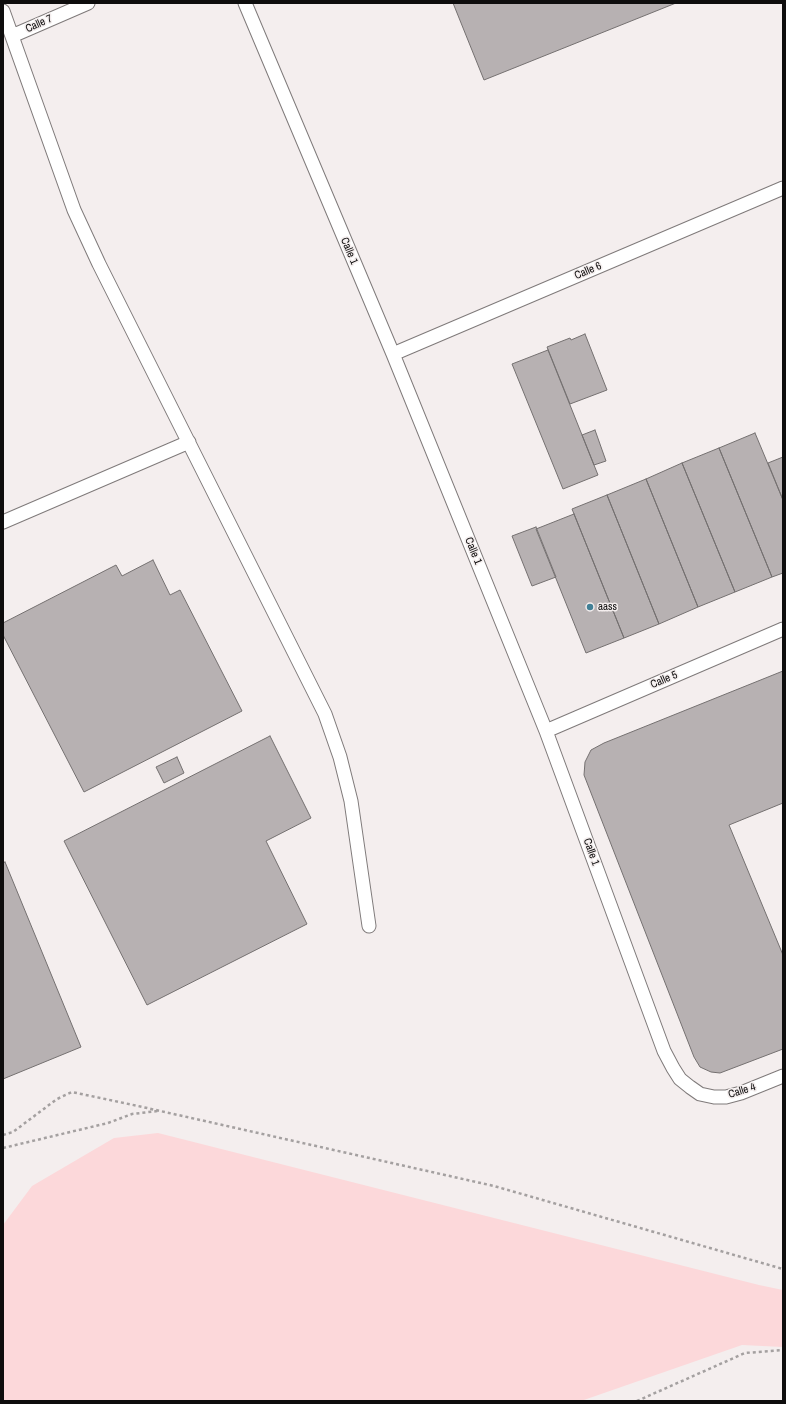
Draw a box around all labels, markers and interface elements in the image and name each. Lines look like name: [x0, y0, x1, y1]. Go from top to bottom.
street label: Calle 7: [23, 12, 55, 36]
street label: Calle 1: [337, 236, 361, 266]
street label: Calle 6: [573, 259, 603, 283]
street label: Calle 1: [462, 536, 484, 566]
place label: aass: [598, 600, 617, 614]
marker: aass: [585, 602, 595, 612]
street label: Calle 5: [649, 668, 679, 692]
street label: Calle 1: [580, 837, 602, 867]
street label: Calle 4: [727, 1081, 757, 1101]

